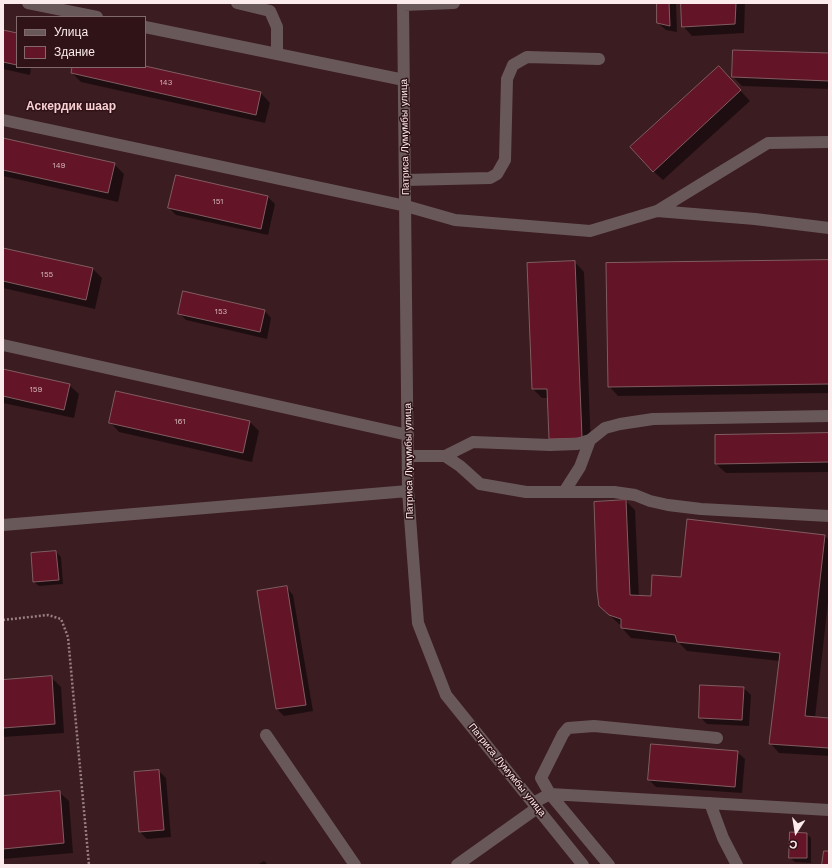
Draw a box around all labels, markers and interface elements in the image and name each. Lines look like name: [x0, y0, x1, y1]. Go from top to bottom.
legend: [16, 16, 146, 68]
text: Улица: [54, 25, 88, 39]
text: Здание: [54, 45, 95, 59]
house number: 143: [160, 78, 172, 88]
street label: Патриса Лумумбы улица: [398, 79, 412, 195]
district label: Аскердик шаар: [26, 99, 116, 113]
house number: 149: [53, 161, 65, 171]
house number: 151: [213, 197, 223, 207]
house number: 155: [41, 270, 53, 280]
house number: 153: [215, 307, 227, 317]
house number: 159: [30, 385, 42, 395]
street label: Патриса Лумумбы улица: [402, 403, 416, 519]
house number: 161: [174, 417, 186, 427]
street label: Патриса Лумумбы улица: [466, 721, 548, 819]
north arrow: [776, 812, 816, 852]
text: С: [788, 837, 799, 851]

